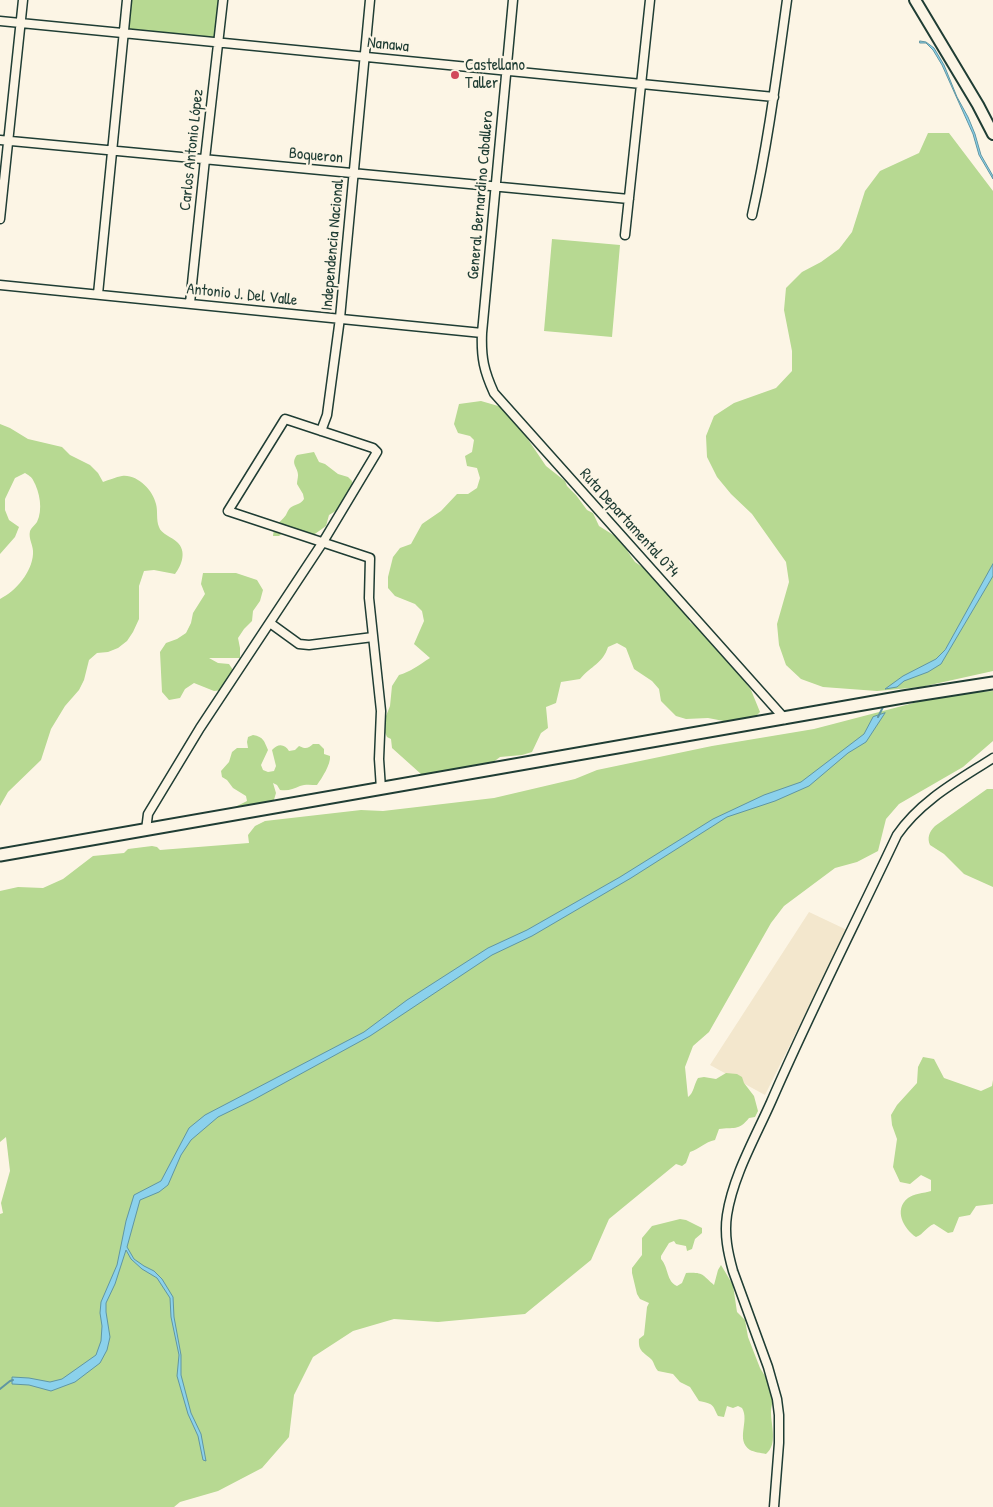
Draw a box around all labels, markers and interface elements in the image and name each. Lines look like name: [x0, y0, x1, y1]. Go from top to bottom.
street label: Nanawa: [366, 33, 410, 57]
place label: Castellano Taller: [465, 56, 525, 94]
marker: Castellano Taller: [449, 69, 461, 81]
street label: Carlos Antonio López: [176, 88, 208, 212]
street label: General Bernardino Caballero: [464, 110, 498, 280]
street label: Boqueron: [288, 144, 344, 168]
street label: Independencia Nacional: [318, 178, 348, 312]
street label: Antonio J. Del Valle: [186, 280, 298, 310]
street label: Ruta Departamental 074: [575, 465, 683, 581]

